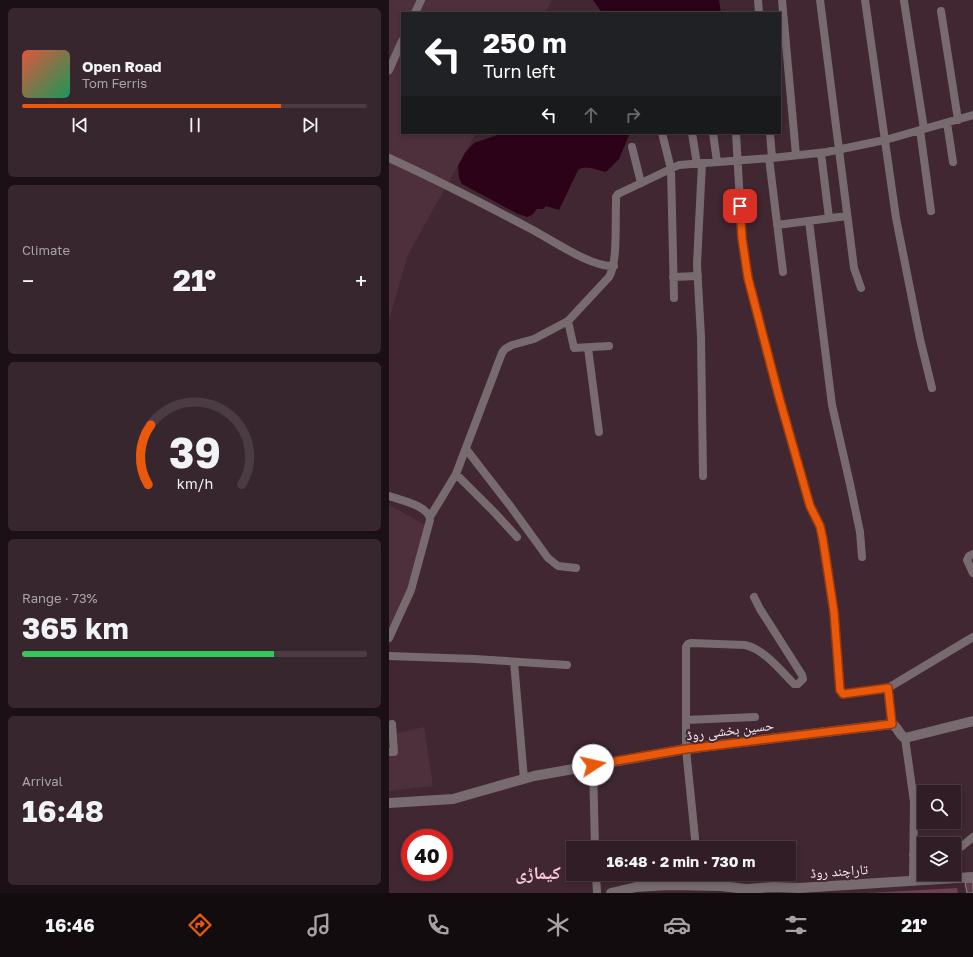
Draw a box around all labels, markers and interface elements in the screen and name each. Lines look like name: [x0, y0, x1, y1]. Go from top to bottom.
text: 250 m: [483, 26, 567, 59]
icon: left: [417, 28, 469, 80]
text: Open Road: [82, 57, 162, 75]
text: Turn left: [483, 60, 556, 82]
text: Tom Ferris: [82, 75, 147, 91]
icon: left: [538, 104, 560, 126]
icon: ahead: [580, 104, 602, 126]
icon: right: [622, 104, 644, 126]
icon: previous: [69, 114, 91, 136]
icon: pause: [184, 114, 206, 136]
icon: next: [299, 114, 321, 136]
pin: [723, 189, 757, 223]
icon: arrive: [729, 195, 751, 217]
text: Climate: [22, 242, 70, 258]
text: 21°: [173, 262, 216, 298]
text: −: [22, 267, 34, 294]
text: +: [355, 267, 367, 294]
text: 39: [169, 426, 220, 476]
text: km/h: [176, 474, 213, 491]
text: Range · 73%: [22, 590, 97, 606]
text: 365 km: [22, 610, 129, 646]
street label: حسین بخشی روڈ: [685, 716, 775, 744]
position arrow: [572, 744, 614, 786]
text: Arrival: [22, 773, 63, 789]
map controls: [917, 785, 961, 881]
button: search: [917, 785, 961, 829]
text: 16:48: [22, 793, 104, 829]
speed limit sign: 40: [401, 829, 453, 881]
button: layers: [917, 837, 961, 881]
text: 16:48 · 2 min · 730 m: [607, 852, 755, 870]
street label: تاراچند روڈ: [809, 860, 869, 882]
district label: کیماڑی: [515, 861, 561, 884]
icon: directions: [186, 911, 214, 939]
icon: music: [305, 911, 333, 939]
icon: phone: [424, 911, 452, 939]
icon: climate: [544, 911, 572, 939]
icon: car: [663, 911, 691, 939]
icon: filters: [782, 911, 810, 939]
text: 16:46: [46, 914, 95, 936]
text: 21°: [901, 914, 927, 936]

